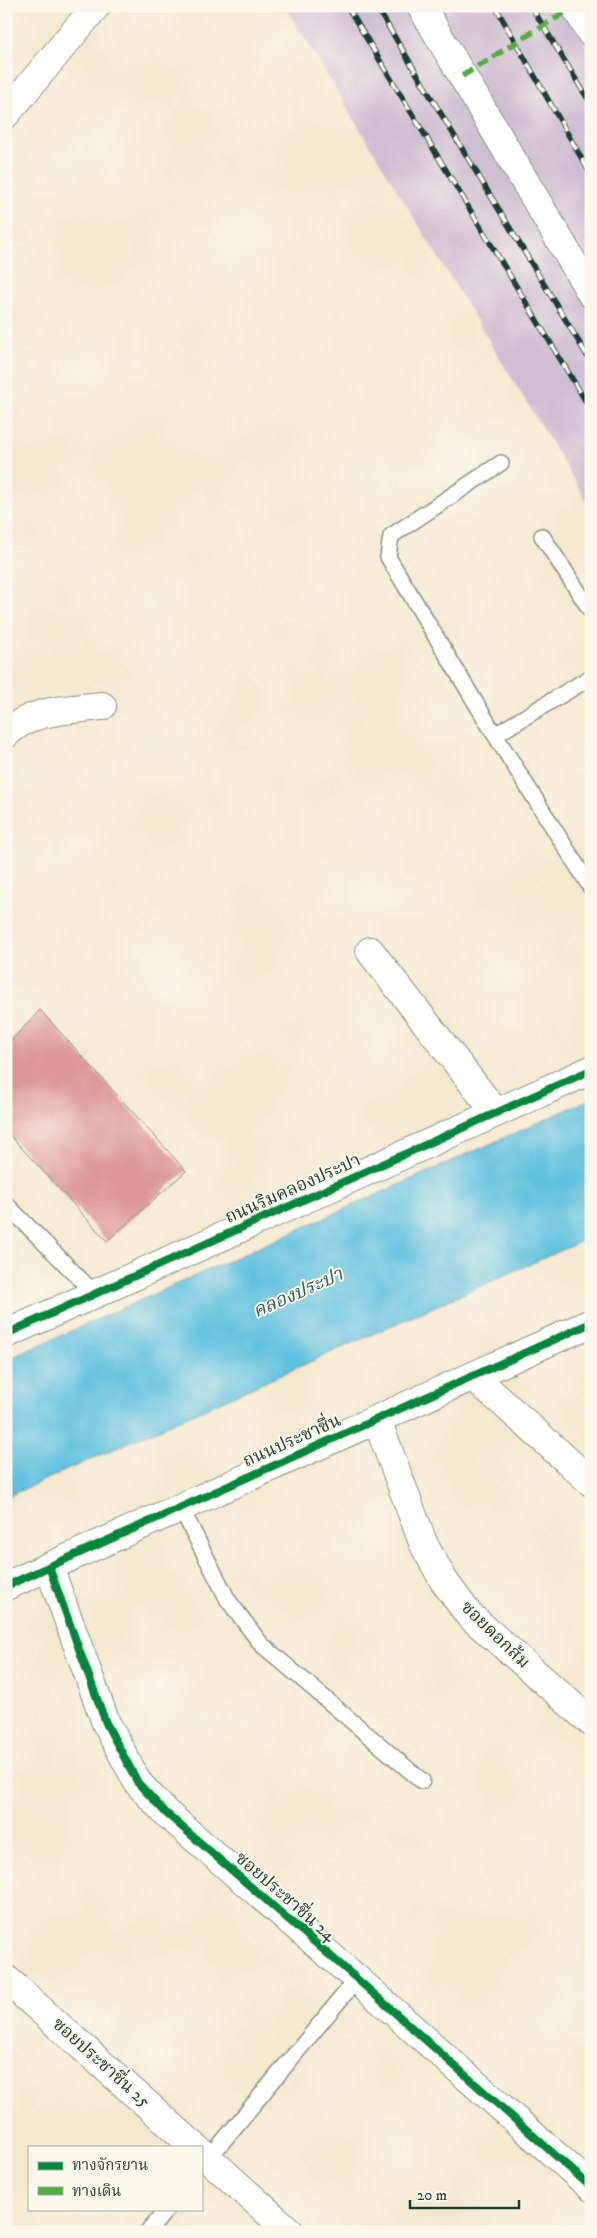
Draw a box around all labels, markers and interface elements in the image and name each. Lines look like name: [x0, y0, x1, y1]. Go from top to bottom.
street label: ถนนริมคลองประปา: [222, 1149, 364, 1229]
water label: คลองประปา: [249, 1263, 347, 1323]
street label: ถนนประชาชื่น: [238, 1406, 345, 1472]
street label: ซอยดอกส้ม: [456, 1597, 534, 1673]
street label: ซอยประชาชื่น 24: [230, 1844, 343, 1947]
street label: ซอยประชาชื่น 25: [47, 2010, 157, 2113]
legend: [28, 2146, 202, 2210]
text: ทางจักรยาน: [72, 2156, 148, 2175]
scale bar: [410, 2178, 518, 2210]
text: ทางเดิน: [72, 2182, 121, 2201]
text: 20 m: [417, 2186, 447, 2205]

